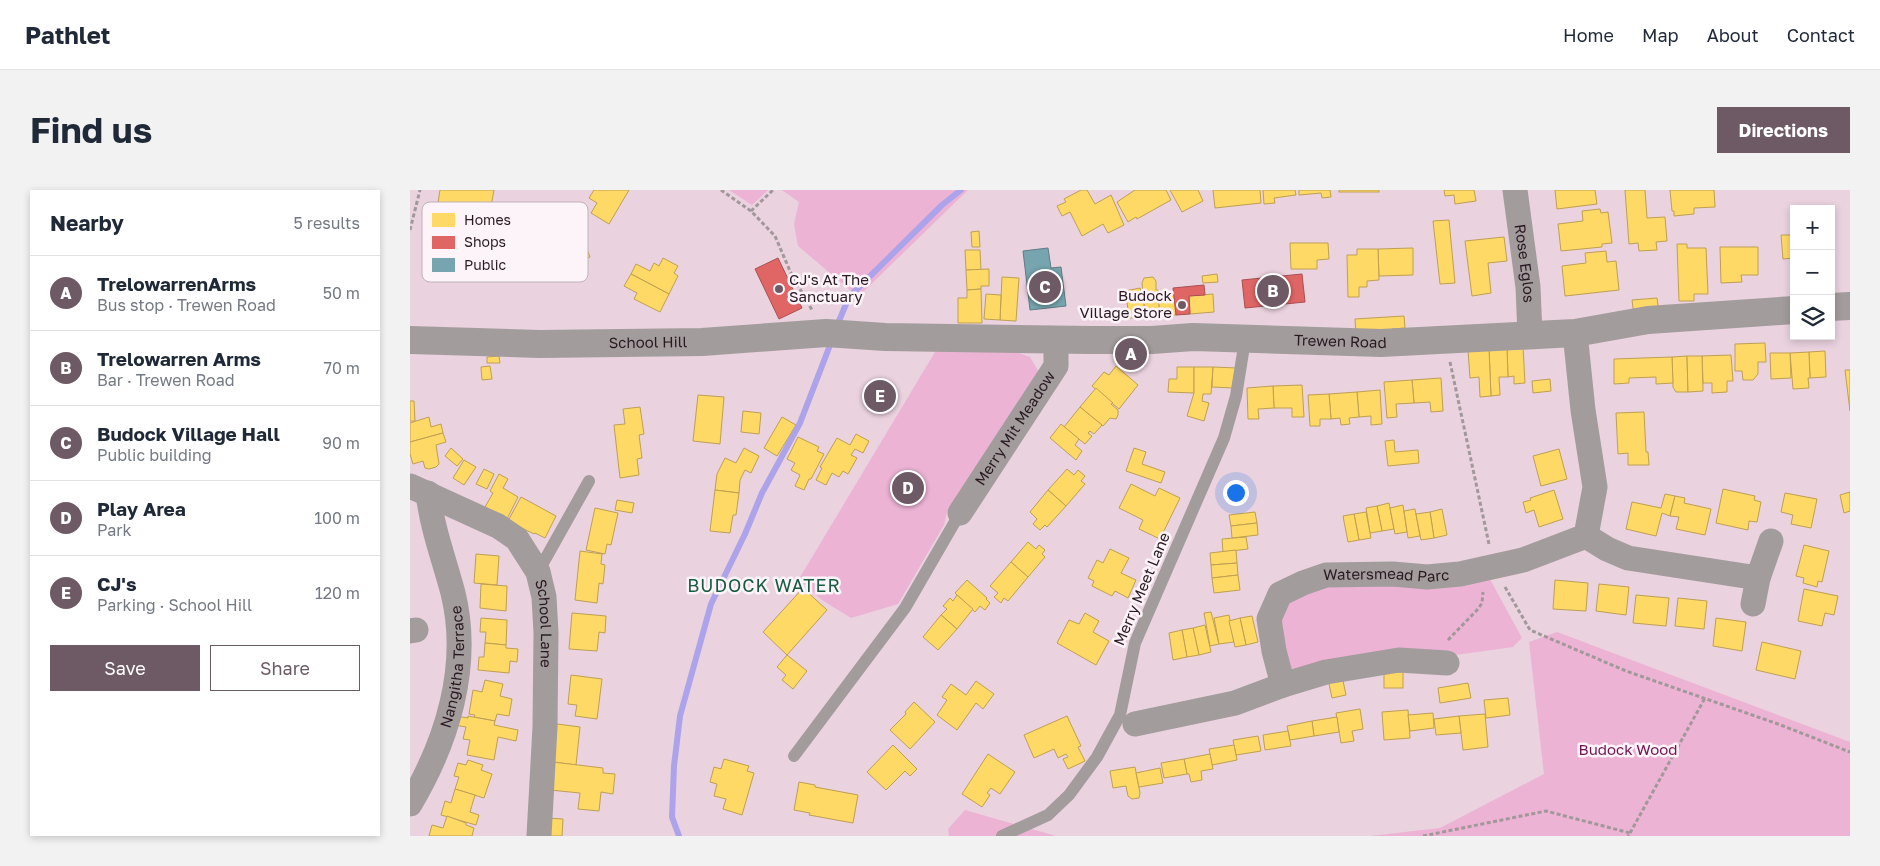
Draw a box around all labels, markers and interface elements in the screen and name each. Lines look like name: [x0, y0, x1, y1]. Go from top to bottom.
text: Pathlet: [25, 20, 110, 49]
text: Home: [1563, 24, 1614, 46]
text: Map: [1642, 24, 1679, 46]
text: About: [1707, 24, 1759, 46]
text: Contact: [1787, 24, 1855, 46]
button: Directions: [1717, 107, 1850, 153]
text: Find us: [30, 109, 152, 151]
legend: [422, 202, 588, 282]
map controls: [1790, 205, 1835, 340]
button: +: [1790, 205, 1835, 250]
text: Nearby: [50, 210, 124, 236]
text: Homes: [464, 211, 511, 228]
text: 5 results: [294, 213, 360, 233]
street label: Rose Eglos: [1512, 223, 1539, 303]
text: Shops: [464, 233, 506, 250]
button: −: [1790, 250, 1835, 295]
text: Public: [464, 256, 506, 273]
pin: C: [1029, 268, 1061, 306]
place label: CJ's At The Sanctuary: [789, 270, 869, 305]
text: TrelowarrenArms: [97, 272, 256, 295]
pin: B: [1257, 272, 1289, 310]
text: A: [60, 283, 72, 303]
text: 50 m: [323, 283, 360, 303]
marker: CJ's At The Sanctuary: [773, 283, 785, 295]
place label: Budock Village Store: [1079, 286, 1173, 321]
text: Bus stop · Trewen Road: [97, 295, 276, 315]
button: layers: [1790, 295, 1835, 340]
marker: Budock Village Store: [1176, 299, 1188, 311]
street label: Trewen Road: [1294, 330, 1387, 351]
street label: School Hill: [608, 332, 688, 351]
pin: A: [1115, 335, 1147, 373]
text: Trelowarren Arms: [97, 347, 261, 370]
text: B: [60, 358, 72, 378]
text: 70 m: [323, 358, 360, 378]
street label: Merry Mit Meadow: [970, 367, 1058, 488]
text: Bar · Trewen Road: [97, 370, 235, 390]
pin: E: [864, 377, 896, 415]
text: Budock Village Hall: [97, 422, 280, 445]
text: C: [60, 433, 72, 453]
text: 90 m: [322, 433, 360, 453]
text: Public building: [97, 445, 212, 465]
pin: D: [892, 469, 924, 507]
your location: [1223, 480, 1249, 506]
text: Play Area: [97, 497, 186, 520]
text: D: [60, 508, 72, 528]
text: 100 m: [314, 508, 360, 528]
text: Park: [97, 520, 132, 540]
street label: Merry Meet Lane: [1109, 529, 1173, 648]
street label: Watersmead Parc: [1323, 564, 1450, 585]
text: CJ's: [97, 572, 137, 595]
district label: BUDOCK WATER: [687, 574, 841, 596]
street label: School Lane: [532, 577, 556, 668]
text: E: [61, 583, 71, 603]
text: 120 m: [315, 583, 360, 603]
text: Parking · School Hill: [97, 595, 252, 615]
street label: Nangitha Terrace: [436, 604, 467, 730]
button: Save: [50, 645, 200, 691]
button: Share: [210, 645, 360, 691]
park label: Budock Wood: [1579, 740, 1677, 758]

